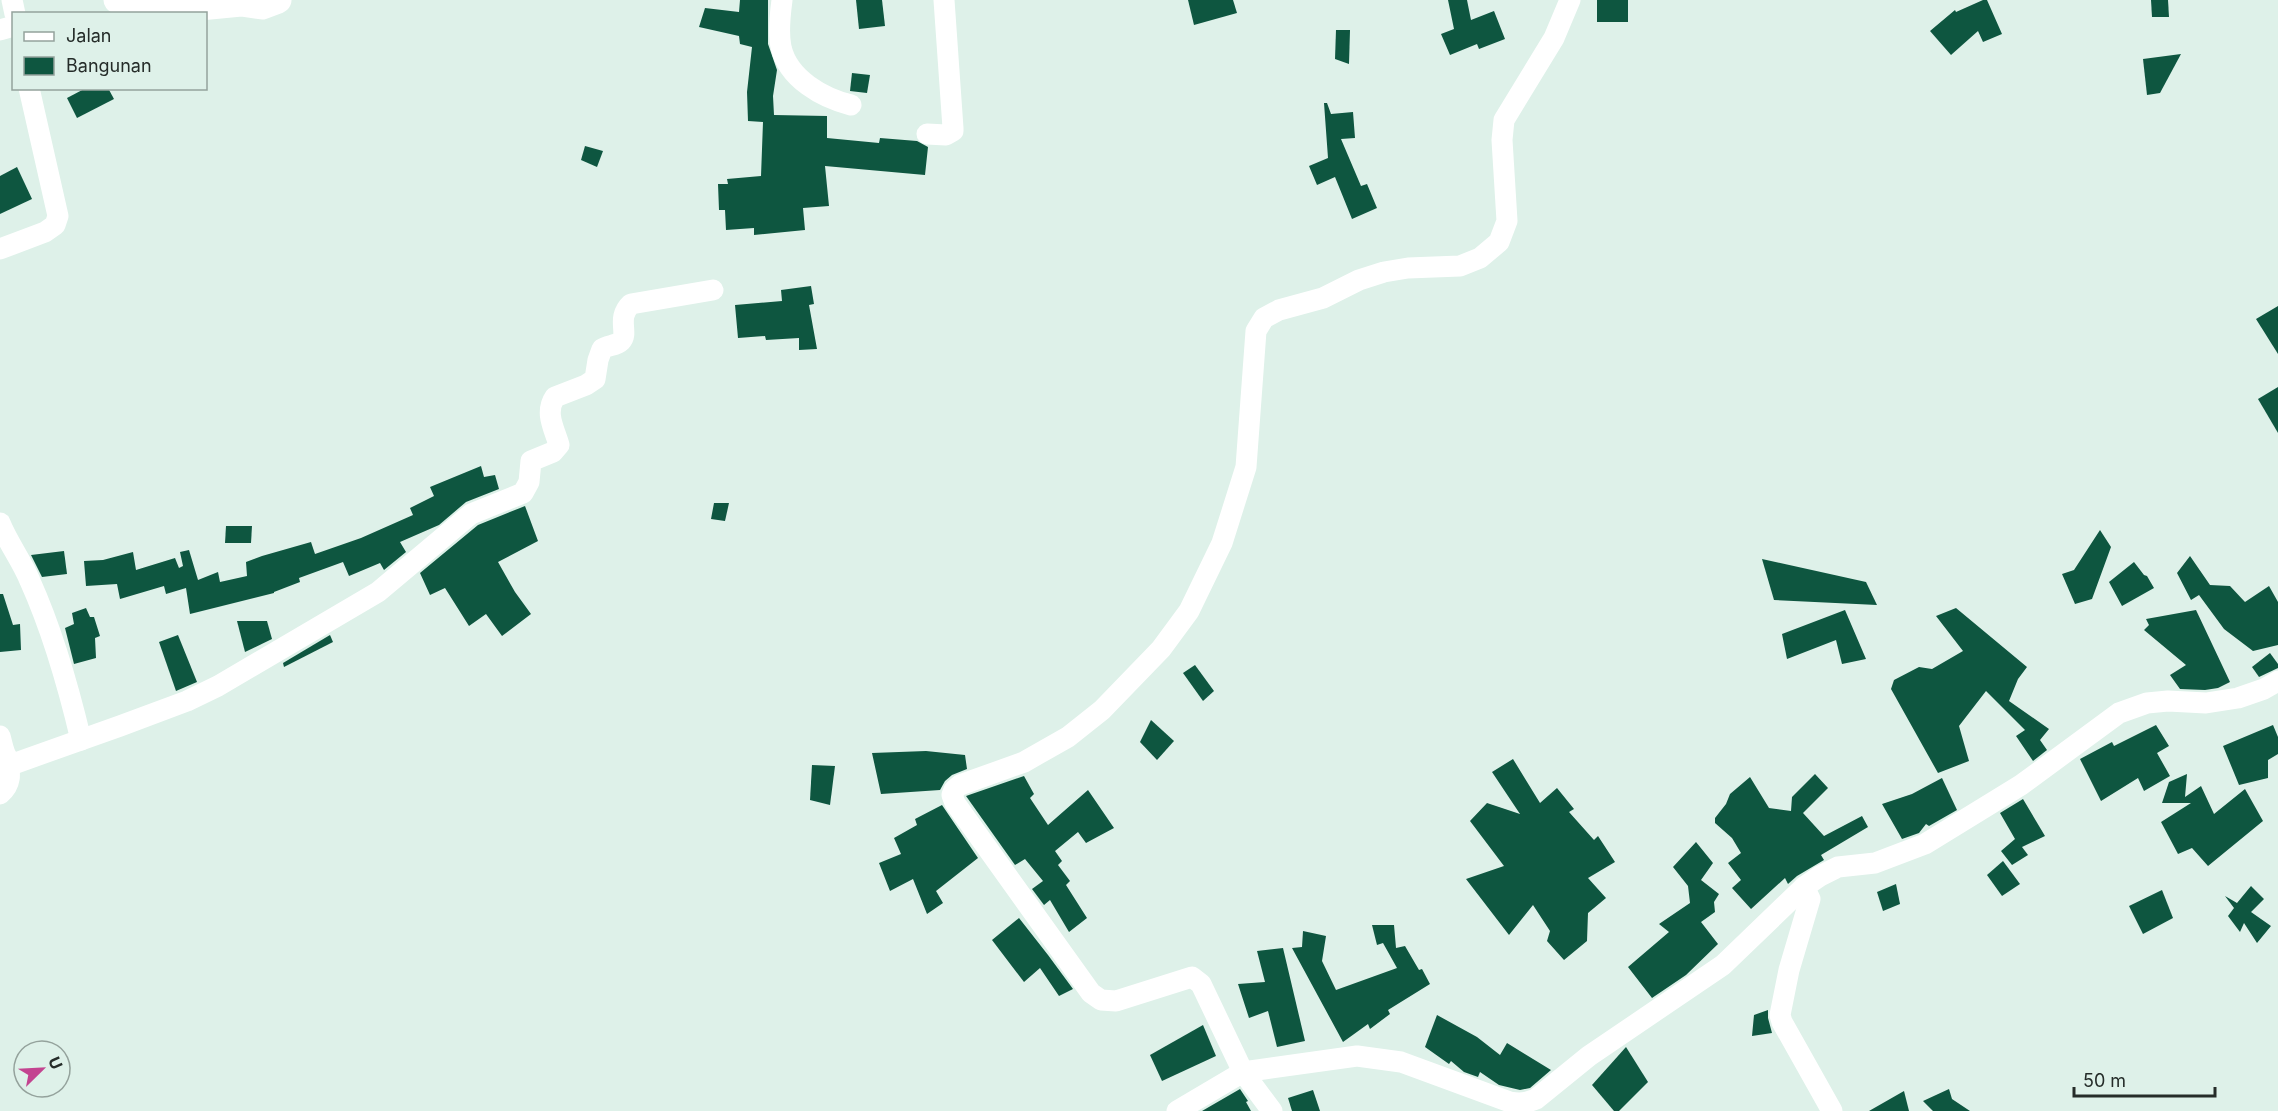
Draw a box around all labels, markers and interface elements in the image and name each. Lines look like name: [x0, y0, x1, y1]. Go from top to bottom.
legend: [12, 12, 207, 90]
text: Jalan: [66, 25, 111, 46]
text: Bangunan: [66, 55, 152, 76]
north arrow: [12, 1039, 72, 1099]
text: U: [44, 1053, 67, 1072]
scale bar: [2074, 1060, 2215, 1098]
text: 50 m: [2083, 1070, 2126, 1091]

